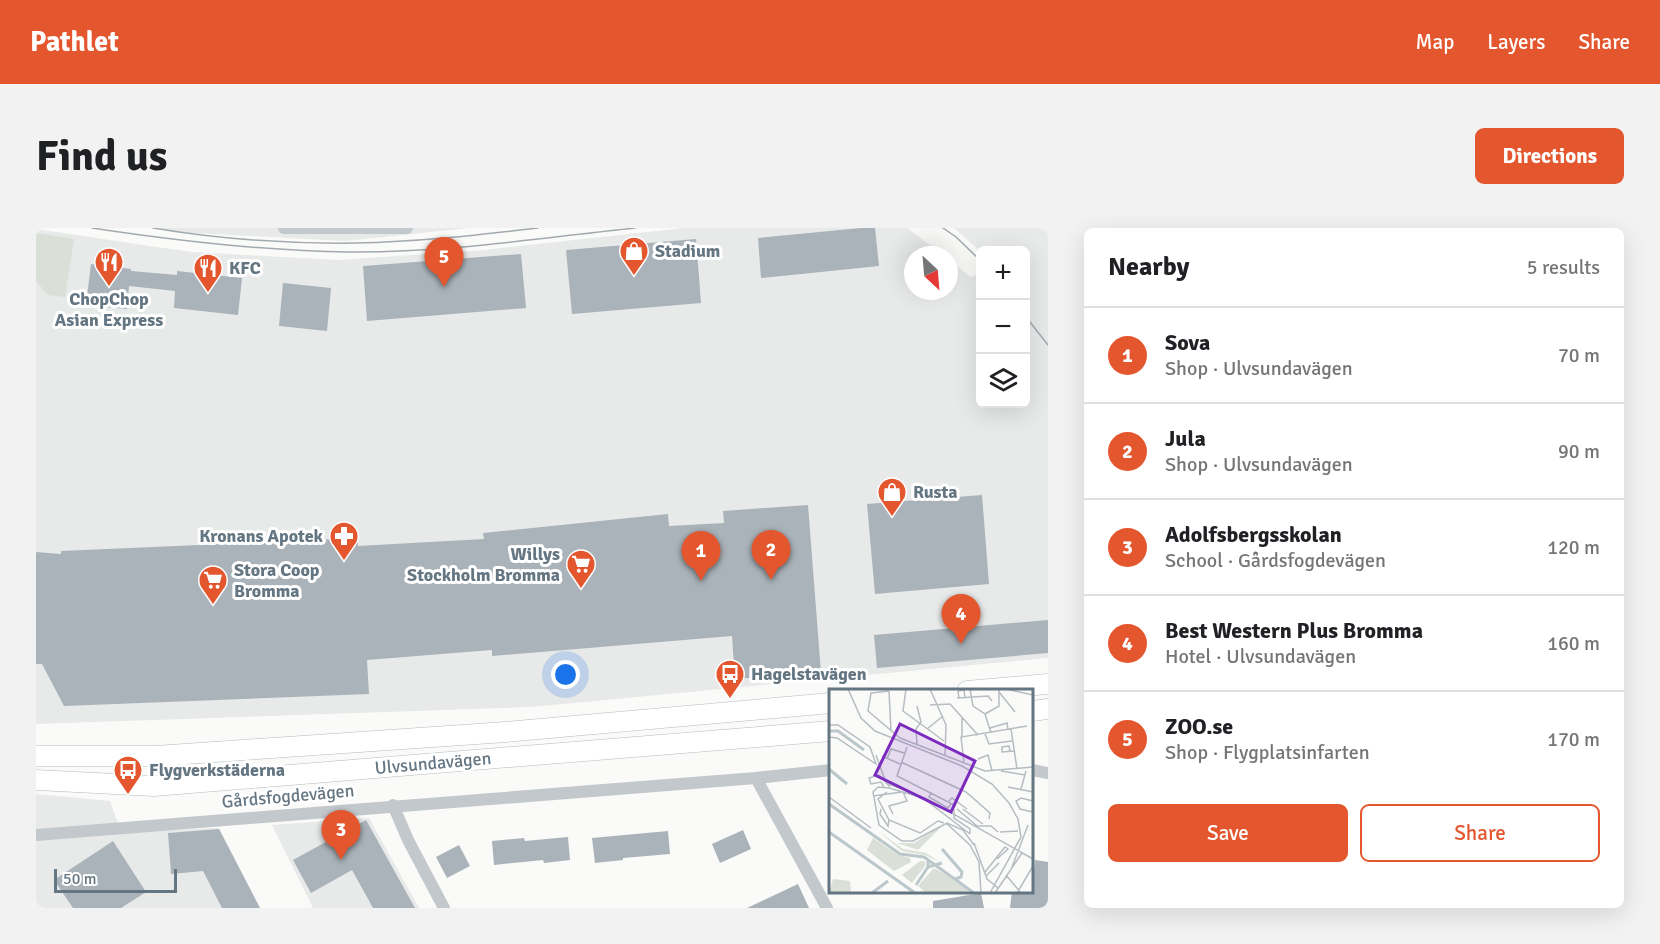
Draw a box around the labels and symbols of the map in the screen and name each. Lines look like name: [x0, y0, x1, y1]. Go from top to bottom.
shop icon: Stadium: [618, 235, 650, 277]
pin: 5: [424, 238, 464, 287]
place label: Stadium: [655, 240, 720, 262]
restaurant icon: ChopChop Asian Express: [93, 246, 125, 288]
north arrow: [904, 246, 958, 300]
restaurant icon: KFC: [192, 252, 224, 294]
place label: KFC: [229, 257, 261, 279]
place label: ChopChop Asian Express: [55, 288, 163, 331]
shop icon: Rusta: [876, 476, 908, 518]
place label: Rusta: [913, 481, 958, 503]
pharmacy icon: Kronans Apotek: [328, 520, 360, 562]
place label: Kronans Apotek: [199, 525, 324, 547]
pin: 2: [752, 530, 790, 580]
pin: 1: [682, 532, 720, 581]
place label: Willys Stockholm Bromma: [407, 543, 560, 586]
supermarket icon: Willys Stockholm Bromma: [565, 548, 597, 590]
place label: Stora Coop Bromma: [234, 559, 320, 602]
supermarket icon: Stora Coop Bromma: [197, 564, 229, 606]
pin: 4: [942, 594, 980, 644]
bus stop icon: Hagelstavägen: [714, 658, 746, 700]
your location: [551, 660, 580, 689]
place label: Hagelstavägen: [751, 663, 867, 685]
inset map: [829, 689, 1033, 893]
street label: Ulvsundavägen: [374, 747, 492, 779]
bus stop icon: Flygverkstäderna: [112, 754, 144, 796]
place label: Flygverkstäderna: [149, 759, 285, 781]
street label: Gårdsfogdevägen: [221, 779, 355, 813]
pin: 3: [322, 810, 360, 860]
scale bar: [54, 866, 177, 894]

